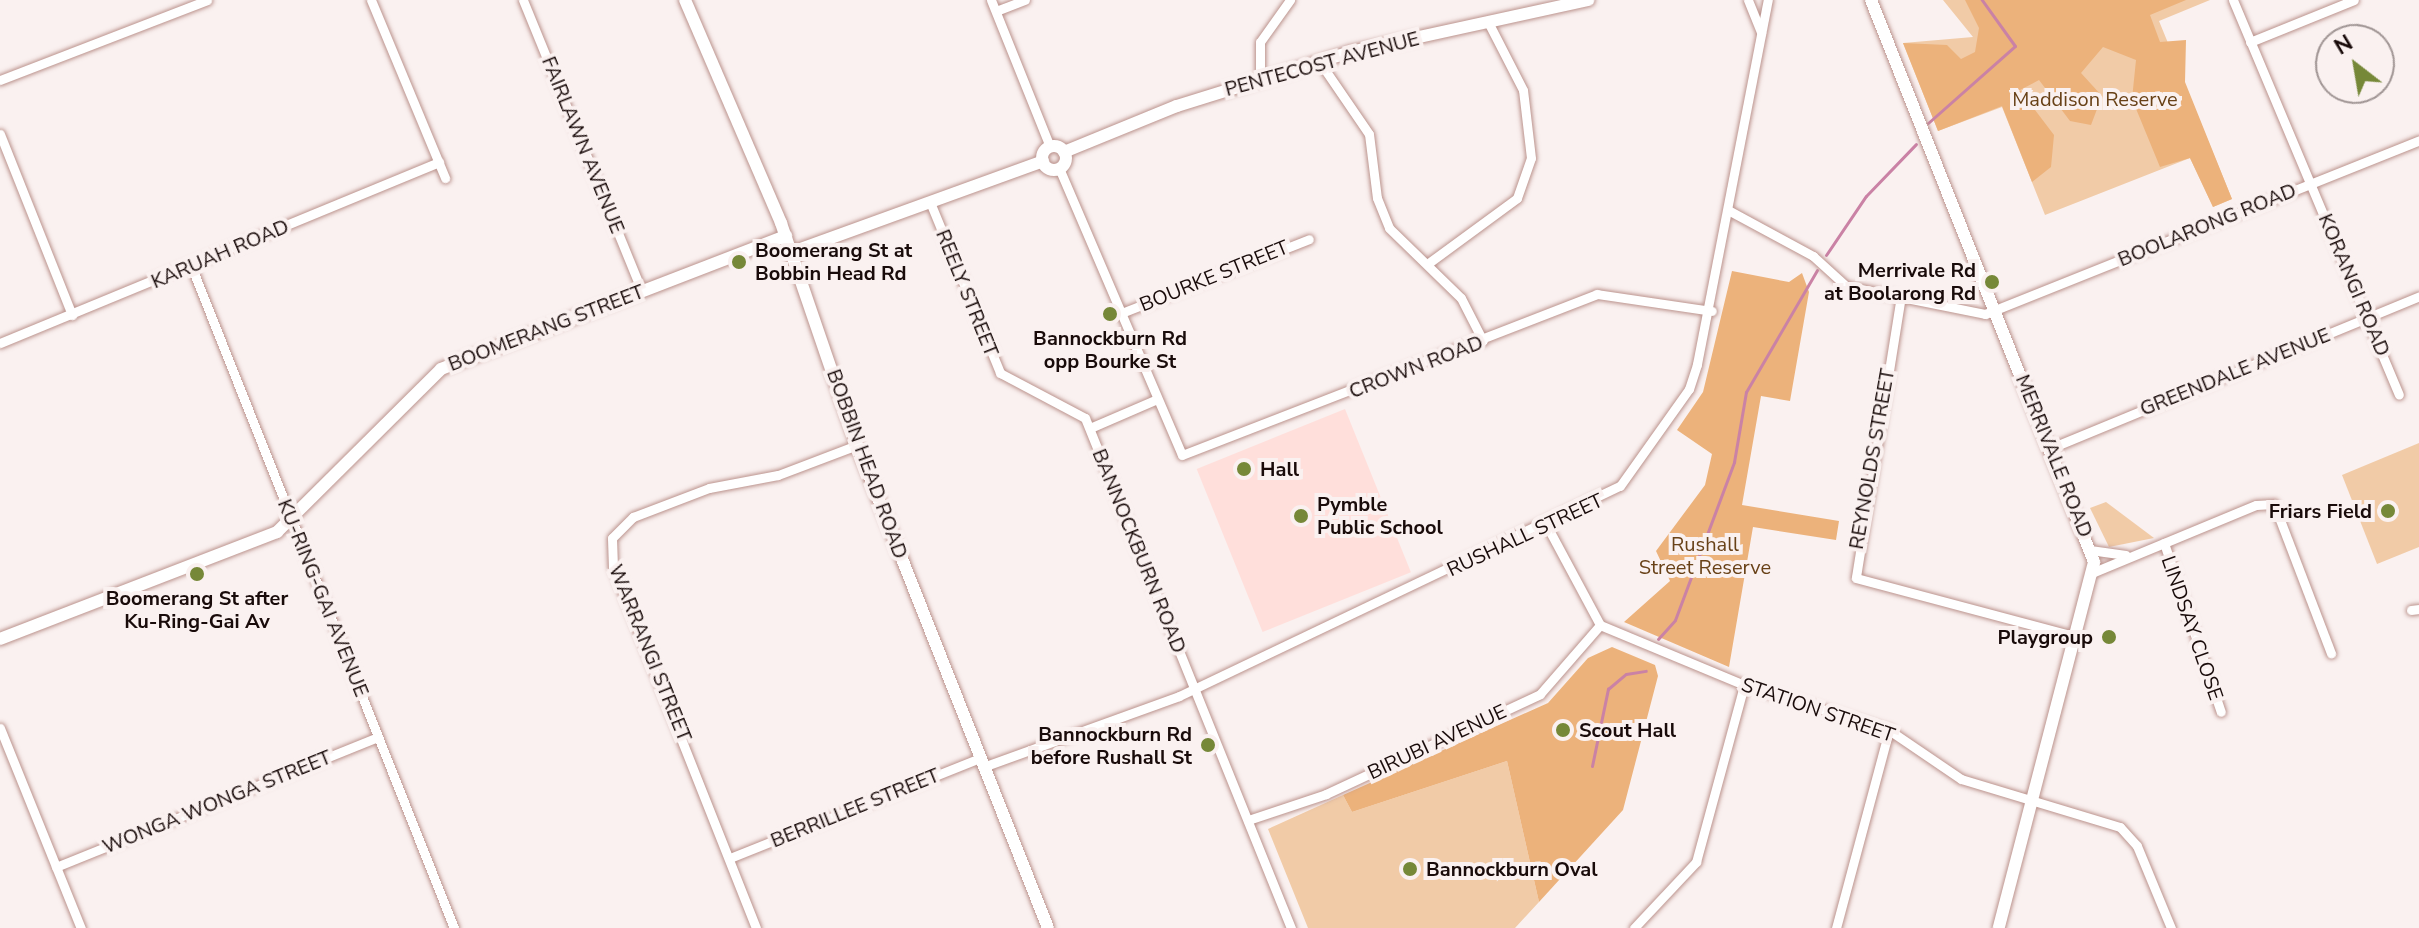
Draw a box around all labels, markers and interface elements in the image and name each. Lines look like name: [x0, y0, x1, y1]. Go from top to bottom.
north arrow: [2315, 24, 2395, 104]
street label: PENTECOST AVENUE: [1222, 26, 1422, 102]
text: N: [2329, 28, 2358, 62]
street label: FAIRLAWN AVENUE: [537, 53, 629, 237]
park label: Maddison Reserve: [2012, 87, 2178, 111]
street label: BOOLARONG ROAD: [2114, 178, 2300, 272]
street label: KORANGI ROAD: [2313, 210, 2395, 360]
street label: KARUAH ROAD: [148, 214, 292, 294]
street label: REELY STREET: [931, 226, 1003, 360]
street label: BOURKE STREET: [1136, 235, 1292, 317]
place label: Boomerang St at Bobbin Head Rd: [755, 238, 912, 285]
marker: Boomerang St at Bobbin Head Rd: [730, 253, 748, 271]
place label: Merrivale Rd at Boolarong Rd: [1824, 258, 1976, 305]
marker: Merrivale Rd at Boolarong Rd: [1983, 273, 2001, 291]
street label: BOOMERANG STREET: [445, 280, 647, 376]
marker: Bannockburn Rd opp Bourke St: [1101, 305, 1119, 323]
street label: GREENDALE AVENUE: [2136, 323, 2334, 421]
place label: Bannockburn Rd opp Bourke St: [1033, 326, 1187, 373]
street label: CROWN ROAD: [1346, 330, 1486, 404]
street label: BOBBIN HEAD ROAD: [822, 366, 912, 562]
street label: REYNOLDS STREET: [1844, 367, 1900, 551]
street label: MERRIVALE ROAD: [2010, 371, 2098, 541]
street label: BANNOCKBURN ROAD: [1087, 445, 1191, 657]
place label: Hall: [1260, 457, 1299, 481]
marker: Hall: [1235, 460, 1253, 478]
street label: RUSHALL STREET: [1443, 488, 1607, 582]
place label: Pymble Public School: [1317, 492, 1443, 539]
street label: KU-RING-GAI AVENUE: [272, 496, 374, 700]
place label: Friars Field: [2269, 499, 2372, 523]
marker: Friars Field: [2379, 502, 2397, 520]
marker: Pymble Public School: [1292, 507, 1310, 525]
park label: Rushall Street Reserve: [1639, 533, 1771, 580]
street label: LINDSAY CLOSE: [2156, 553, 2228, 703]
street label: WARRANGI STREET: [604, 561, 696, 745]
marker: Boomerang St after Ku-Ring-Gai Av: [188, 565, 206, 583]
place label: Boomerang St after Ku-Ring-Gai Av: [106, 586, 288, 633]
place label: Playgroup: [1998, 625, 2093, 649]
marker: Playgroup: [2100, 628, 2118, 646]
street label: STATION STREET: [1738, 673, 1898, 747]
street label: BIRUBI AVENUE: [1364, 699, 1510, 785]
place label: Scout Hall: [1579, 718, 1676, 742]
marker: Scout Hall: [1554, 721, 1572, 739]
place label: Bannockburn Rd before Rushall St: [1031, 722, 1192, 769]
marker: Bannockburn Rd before Rushall St: [1199, 736, 1217, 754]
street label: WONGA WONGA STREET: [99, 745, 335, 859]
street label: BERRILLEE STREET: [767, 763, 943, 853]
place label: Bannockburn Oval: [1426, 857, 1598, 881]
marker: Bannockburn Oval: [1401, 860, 1419, 878]

